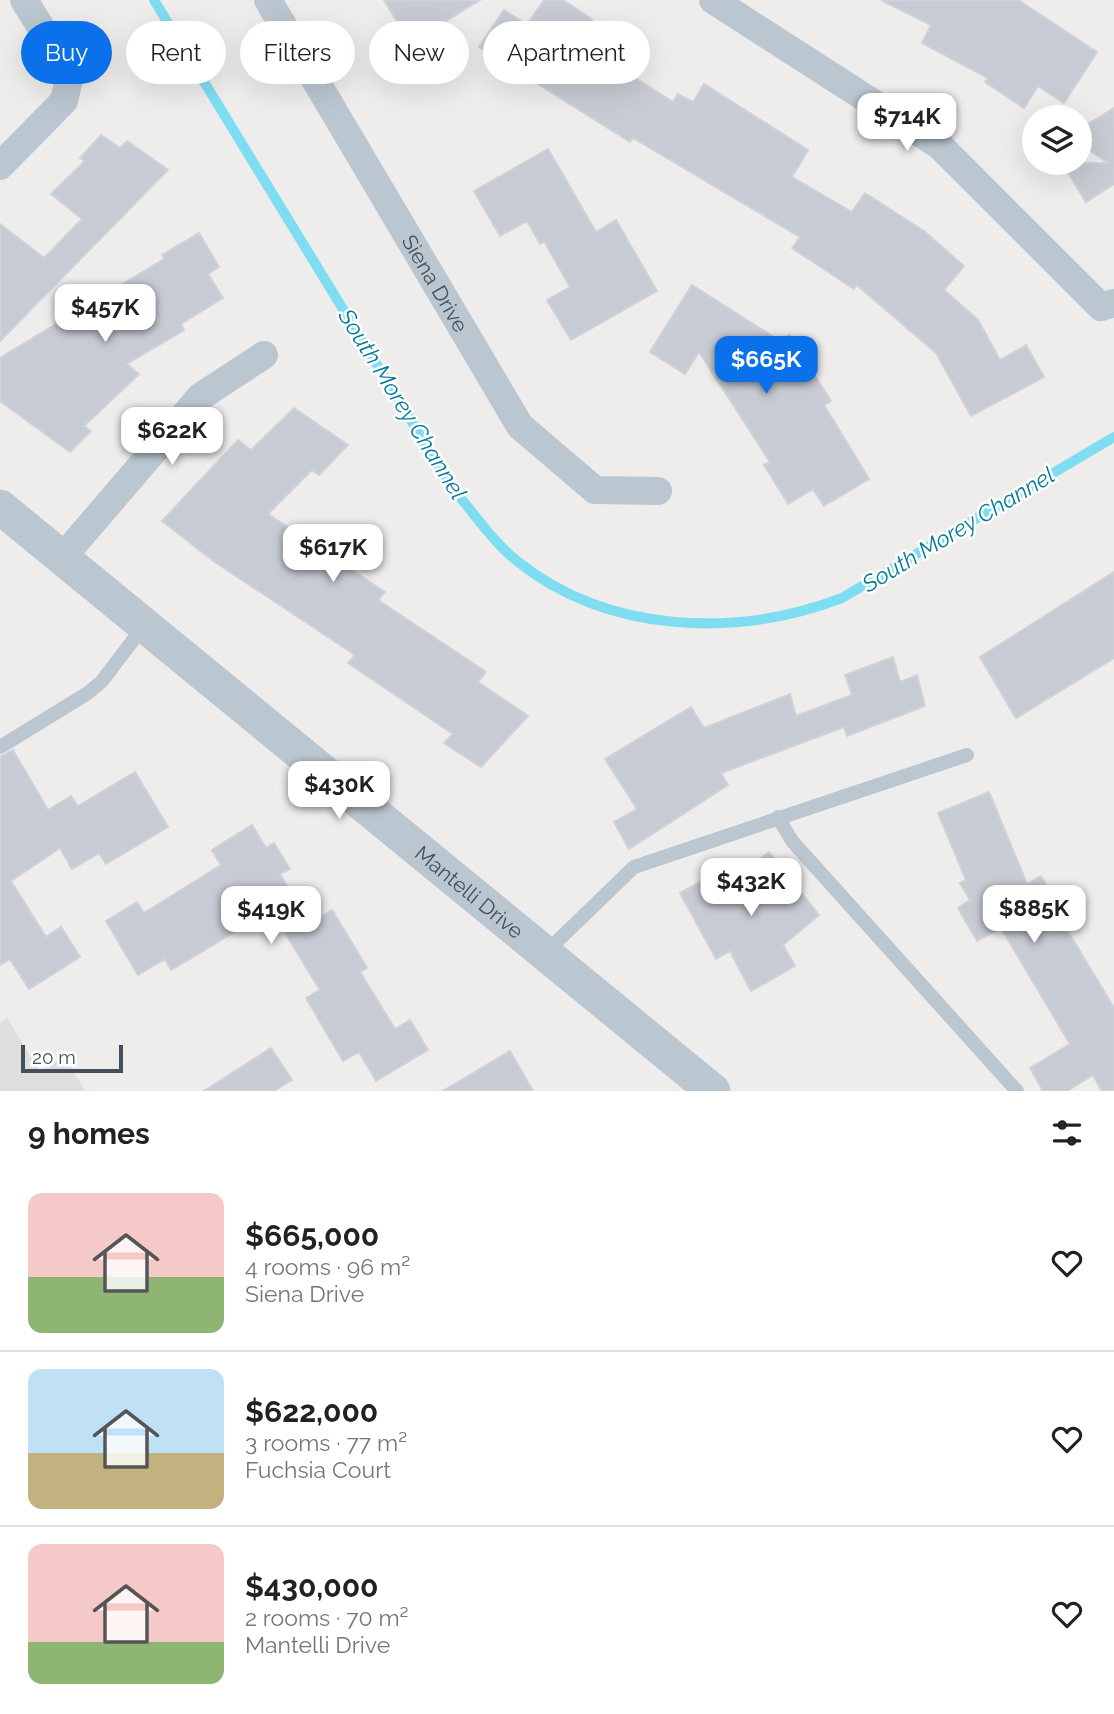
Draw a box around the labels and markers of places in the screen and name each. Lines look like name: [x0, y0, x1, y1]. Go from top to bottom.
pin: $714K: [858, 94, 956, 153]
pin: $457K: [56, 284, 154, 344]
pin: $665K: [717, 336, 815, 396]
pin: $622K: [123, 407, 221, 467]
pin: $617K: [284, 524, 382, 584]
pin: $430K: [290, 762, 388, 821]
pin: $432K: [702, 858, 800, 918]
pin: $419K: [222, 886, 320, 946]
pin: $885K: [985, 886, 1083, 945]

